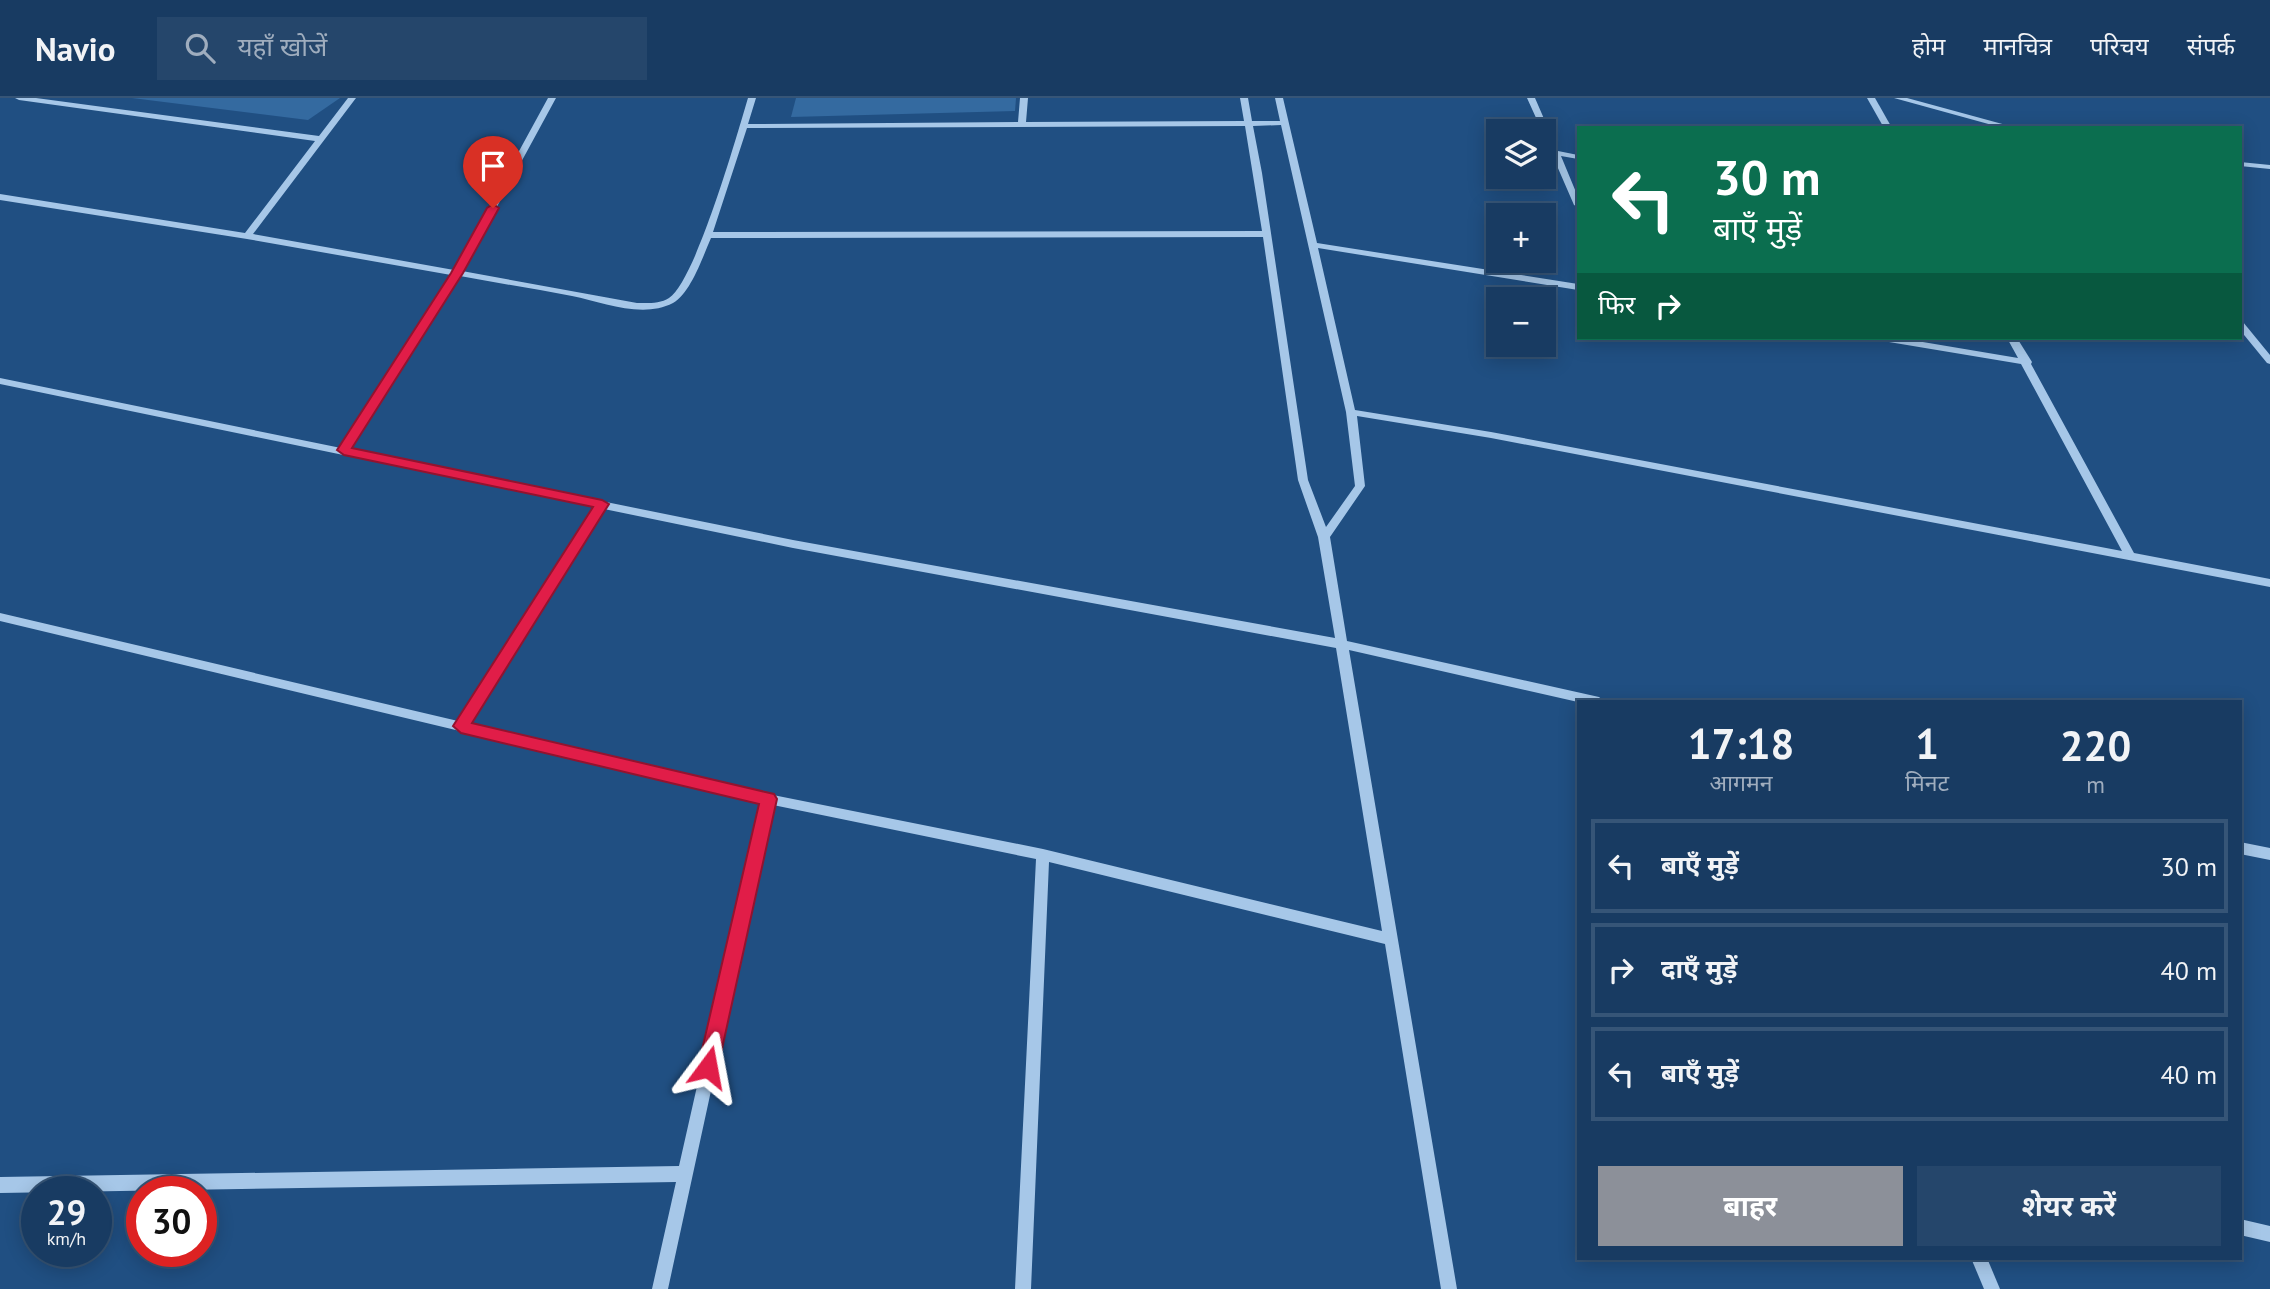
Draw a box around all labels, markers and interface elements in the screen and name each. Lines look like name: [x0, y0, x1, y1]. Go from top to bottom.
search box: [157, 17, 647, 80]
text: Navio: [35, 27, 115, 70]
icon: search: [181, 29, 219, 67]
text: यहाँ खोजें: [237, 30, 327, 63]
text: होम: [1912, 31, 1945, 62]
text: मानचित्र: [1983, 31, 2052, 62]
text: परिचय: [2090, 31, 2149, 62]
text: संपर्क: [2187, 31, 2235, 62]
map controls: [1486, 119, 1556, 357]
button: layers: [1486, 119, 1556, 189]
pin: [463, 136, 523, 208]
text: 30 m: [1713, 145, 1820, 209]
icon: arrive: [474, 147, 512, 185]
icon: left: [1598, 154, 1689, 245]
button: +: [1486, 203, 1556, 273]
text: बाएँ मुड़ें: [1713, 207, 1802, 249]
button: −: [1486, 287, 1556, 357]
icon: right: [1649, 287, 1687, 325]
text: फिर: [1598, 288, 1635, 321]
text: 17:18: [1688, 716, 1794, 771]
text: 1: [1915, 716, 1939, 771]
text: 220: [2060, 718, 2131, 773]
text: आगमन: [1710, 768, 1772, 797]
text: मिनट: [1905, 768, 1949, 797]
text: m: [2086, 770, 2105, 799]
icon: left: [1602, 847, 1640, 885]
text: बाएँ मुड़ें: [1661, 848, 1739, 881]
text: 30 m: [2161, 850, 2217, 883]
icon: right: [1602, 951, 1640, 989]
text: दाएँ मुड़ें: [1661, 952, 1737, 985]
text: 40 m: [2161, 954, 2217, 987]
position arrow: [671, 1030, 745, 1104]
icon: left: [1602, 1055, 1640, 1093]
text: बाएँ मुड़ें: [1661, 1056, 1739, 1089]
text: 40 m: [2161, 1058, 2217, 1091]
button: बाहर: [1598, 1166, 1903, 1246]
button: शेयर करें: [1917, 1166, 2221, 1246]
speed limit sign: 30: [126, 1176, 217, 1267]
text: 29: [47, 1189, 86, 1235]
text: km/h: [47, 1227, 86, 1250]

